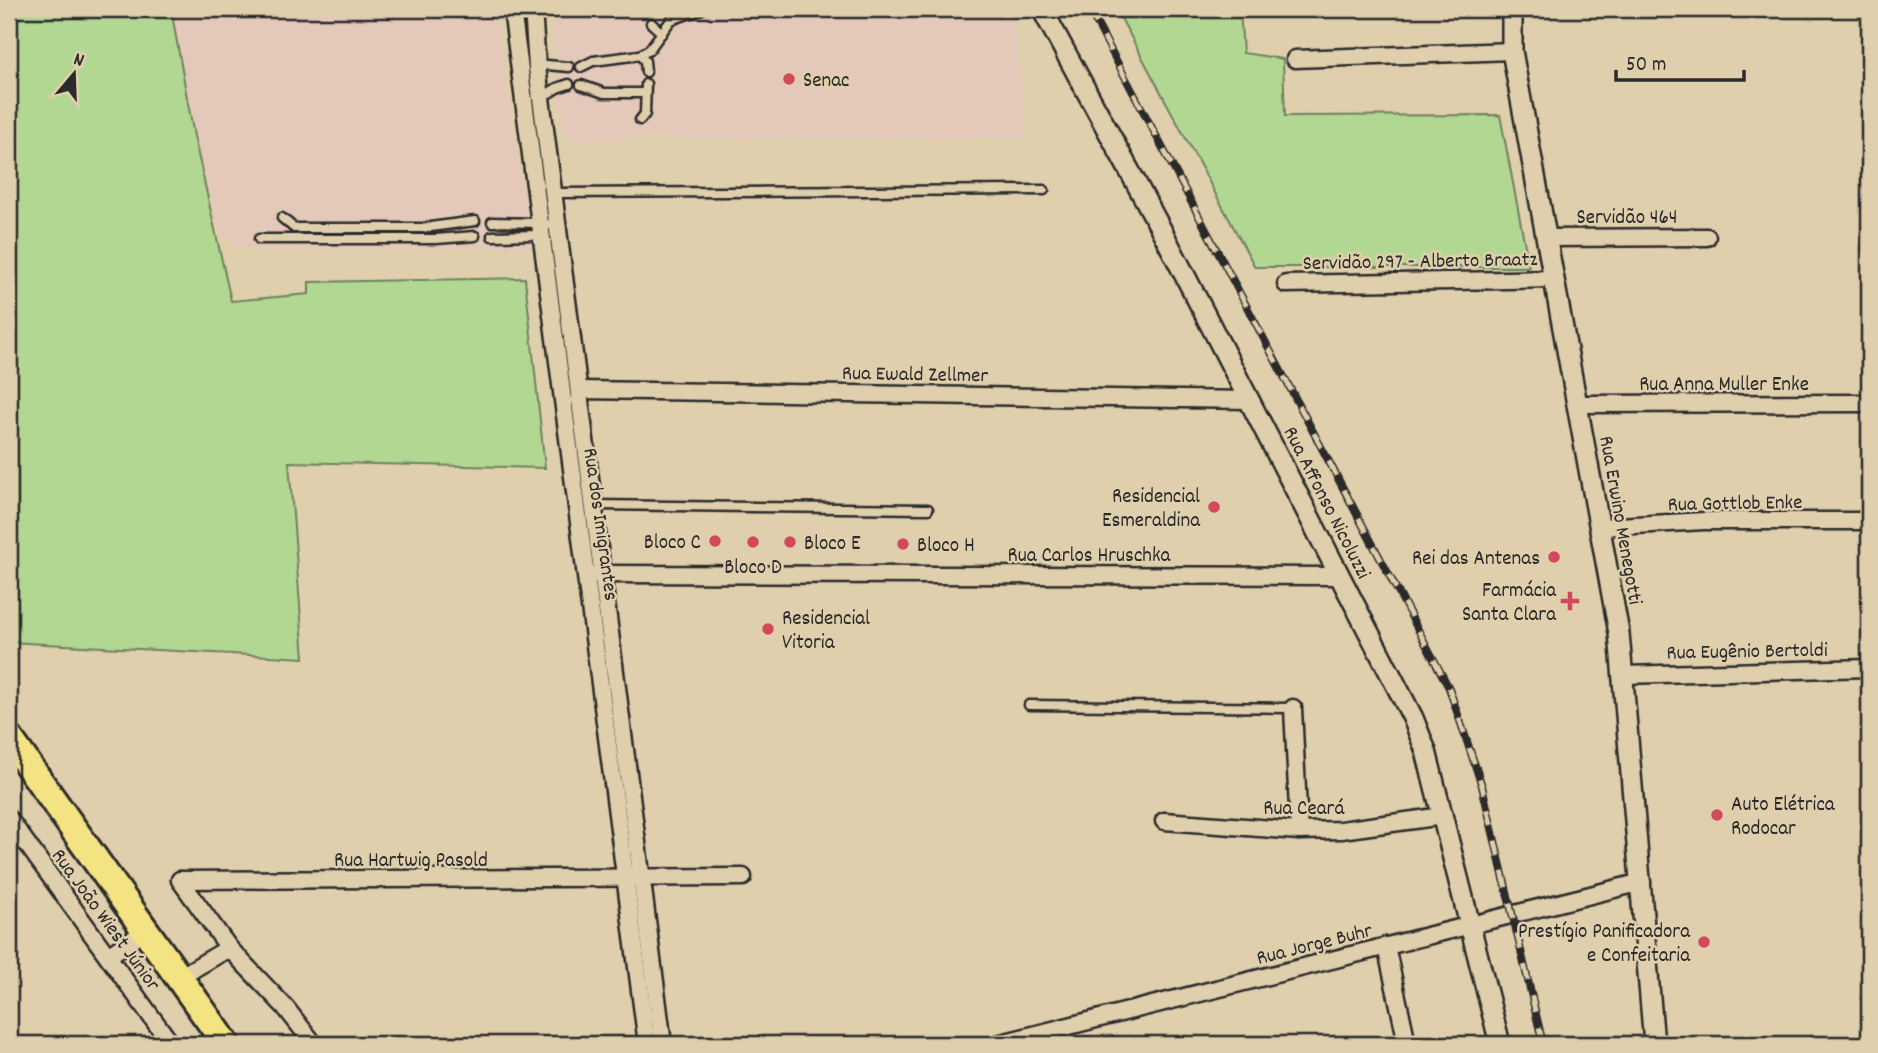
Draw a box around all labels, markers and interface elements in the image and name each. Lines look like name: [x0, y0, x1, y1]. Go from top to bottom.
north arrow: [38, 38, 108, 108]
scale bar: [1616, 38, 1743, 82]
text: N: [70, 47, 87, 76]
text: 50 m: [1626, 51, 1666, 81]
place label: Senac: [803, 67, 850, 97]
marker: Senac: [781, 71, 797, 87]
street label: Servidão 464: [1576, 204, 1678, 234]
street label: Servidão 297 - Alberto Braatz: [1302, 246, 1538, 280]
street label: Rua Ewald Zellmer: [841, 360, 989, 392]
street label: Rua Anna Muller Enke: [1639, 371, 1809, 401]
street label: Rua Affonso Nicoluzzi: [1274, 422, 1377, 585]
street label: Rua Erwino Menegotti: [1589, 434, 1649, 607]
street label: Rua dos Imigrantes: [573, 446, 625, 603]
place label: Residencial Esmeraldina: [1102, 483, 1201, 537]
street label: Rua Gottlob Enke: [1667, 489, 1803, 521]
marker: Residencial Esmeraldina: [1206, 499, 1222, 515]
place label: Bloco C: [644, 529, 701, 559]
place label: Bloco E: [804, 530, 861, 560]
place label: Bloco H: [917, 532, 975, 562]
marker: Bloco C: [707, 533, 723, 549]
marker: Bloco D: [745, 534, 761, 550]
marker: Bloco E: [782, 534, 798, 550]
marker: Bloco H: [895, 536, 911, 552]
street label: Rua Carlos Hruschka: [1008, 542, 1172, 572]
place label: Rei das Antenas: [1412, 545, 1540, 575]
marker: Rei das Antenas: [1546, 549, 1562, 565]
place label: Bloco D: [724, 554, 782, 584]
place label: Farmácia Santa Clara: [1462, 577, 1557, 631]
marker: Farmácia Santa Clara: [1562, 593, 1578, 609]
place label: Residencial Vitoria: [782, 605, 870, 659]
marker: Residencial Vitoria: [760, 621, 776, 637]
street label: Rua Eugênio Bertoldi: [1666, 637, 1828, 669]
place label: Auto Elétrica Rodocar: [1731, 791, 1836, 845]
street label: Rua Ceará: [1263, 795, 1345, 825]
marker: Auto Elétrica Rodocar: [1709, 807, 1725, 823]
street label: Rua João Wiest Júnior: [43, 843, 167, 998]
street label: Rua Hartwig Pasold: [334, 847, 488, 877]
street label: Rua Jorge Buhr: [1254, 917, 1376, 975]
place label: Prestígio Panificadora e Confeitaria: [1518, 918, 1691, 972]
marker: Prestígio Panificadora e Confeitaria: [1696, 934, 1712, 950]

